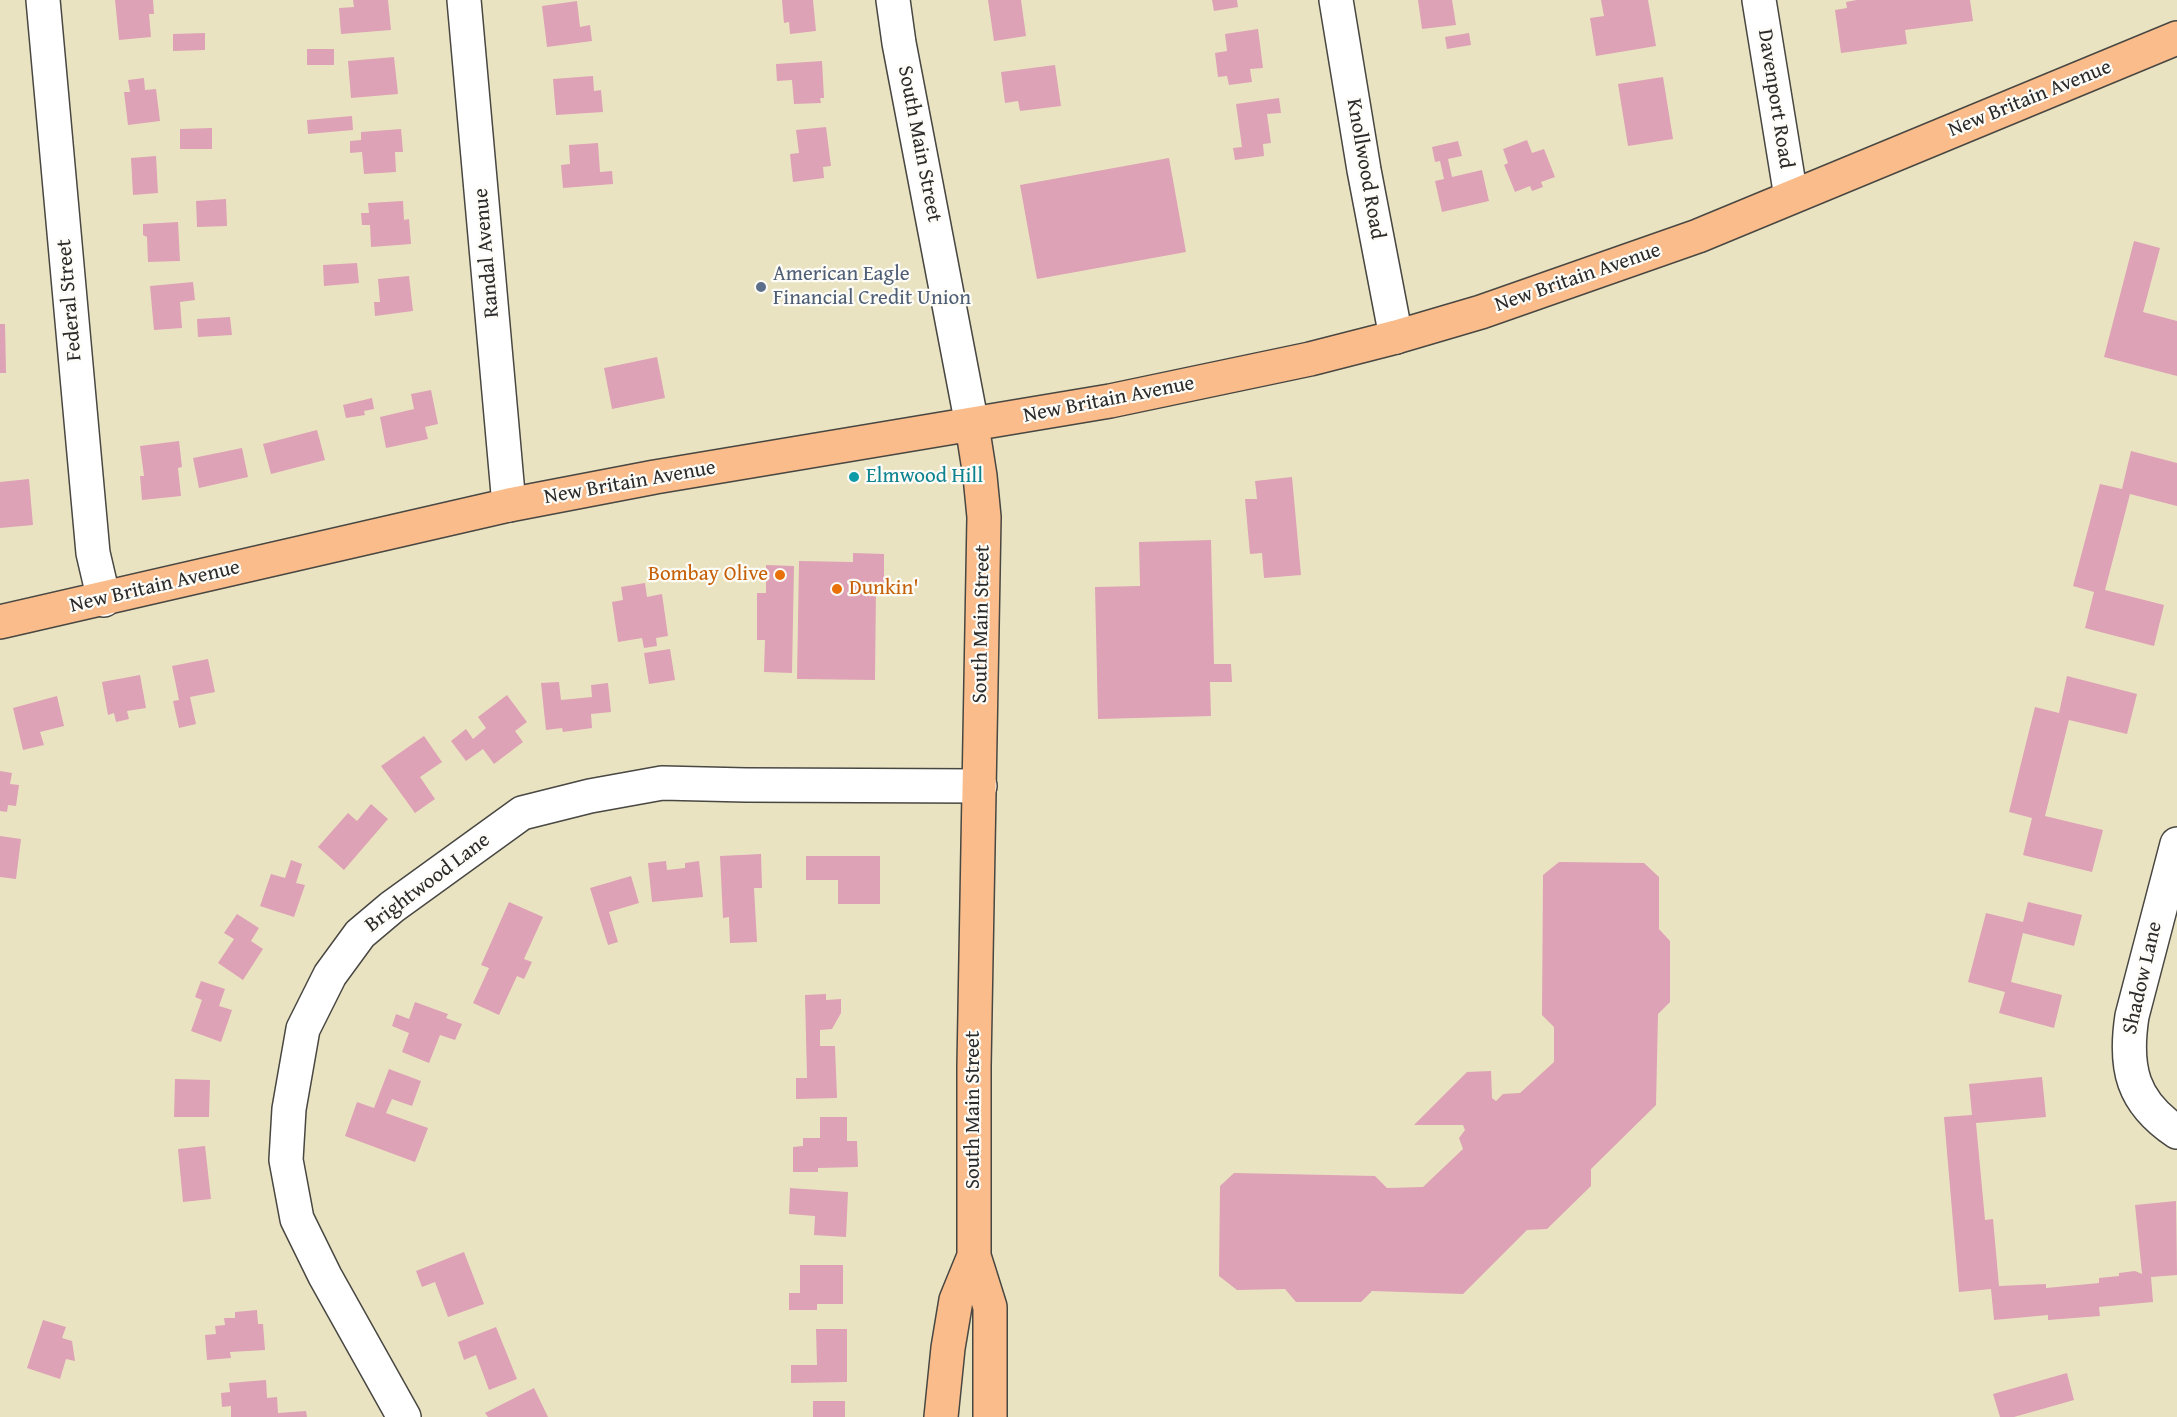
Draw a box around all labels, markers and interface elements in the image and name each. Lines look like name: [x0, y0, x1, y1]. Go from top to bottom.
street label: Davenport Road: [1752, 28, 1798, 170]
street label: New Britain Avenue: [1945, 55, 2115, 143]
street label: South Main Street: [891, 64, 947, 224]
street label: Knollwood Road: [1340, 97, 1390, 241]
street label: Randal Avenue: [469, 187, 505, 319]
street label: Federal Street: [52, 238, 88, 362]
street label: New Britain Avenue: [1492, 238, 1664, 318]
place label: American Eagle Financial Credit Union: [773, 262, 971, 312]
marker: American Eagle Financial Credit Union: [754, 280, 768, 294]
street label: New Britain Avenue: [1021, 371, 1197, 429]
street label: New Britain Avenue: [542, 456, 718, 510]
place label: Elmwood Hill: [866, 464, 983, 490]
marker: Elmwood Hill: [847, 470, 861, 484]
street label: South Main Street: [968, 544, 996, 704]
street label: New Britain Avenue: [68, 555, 242, 619]
place label: Bombay Olive: [648, 562, 768, 588]
marker: Bombay Olive: [773, 568, 787, 582]
place label: Dunkin': [849, 576, 919, 602]
marker: Dunkin': [830, 582, 844, 596]
street label: Brightwood Lane: [361, 828, 495, 938]
street label: Shadow Lane: [2118, 919, 2168, 1037]
street label: South Main Street: [961, 1031, 987, 1189]

